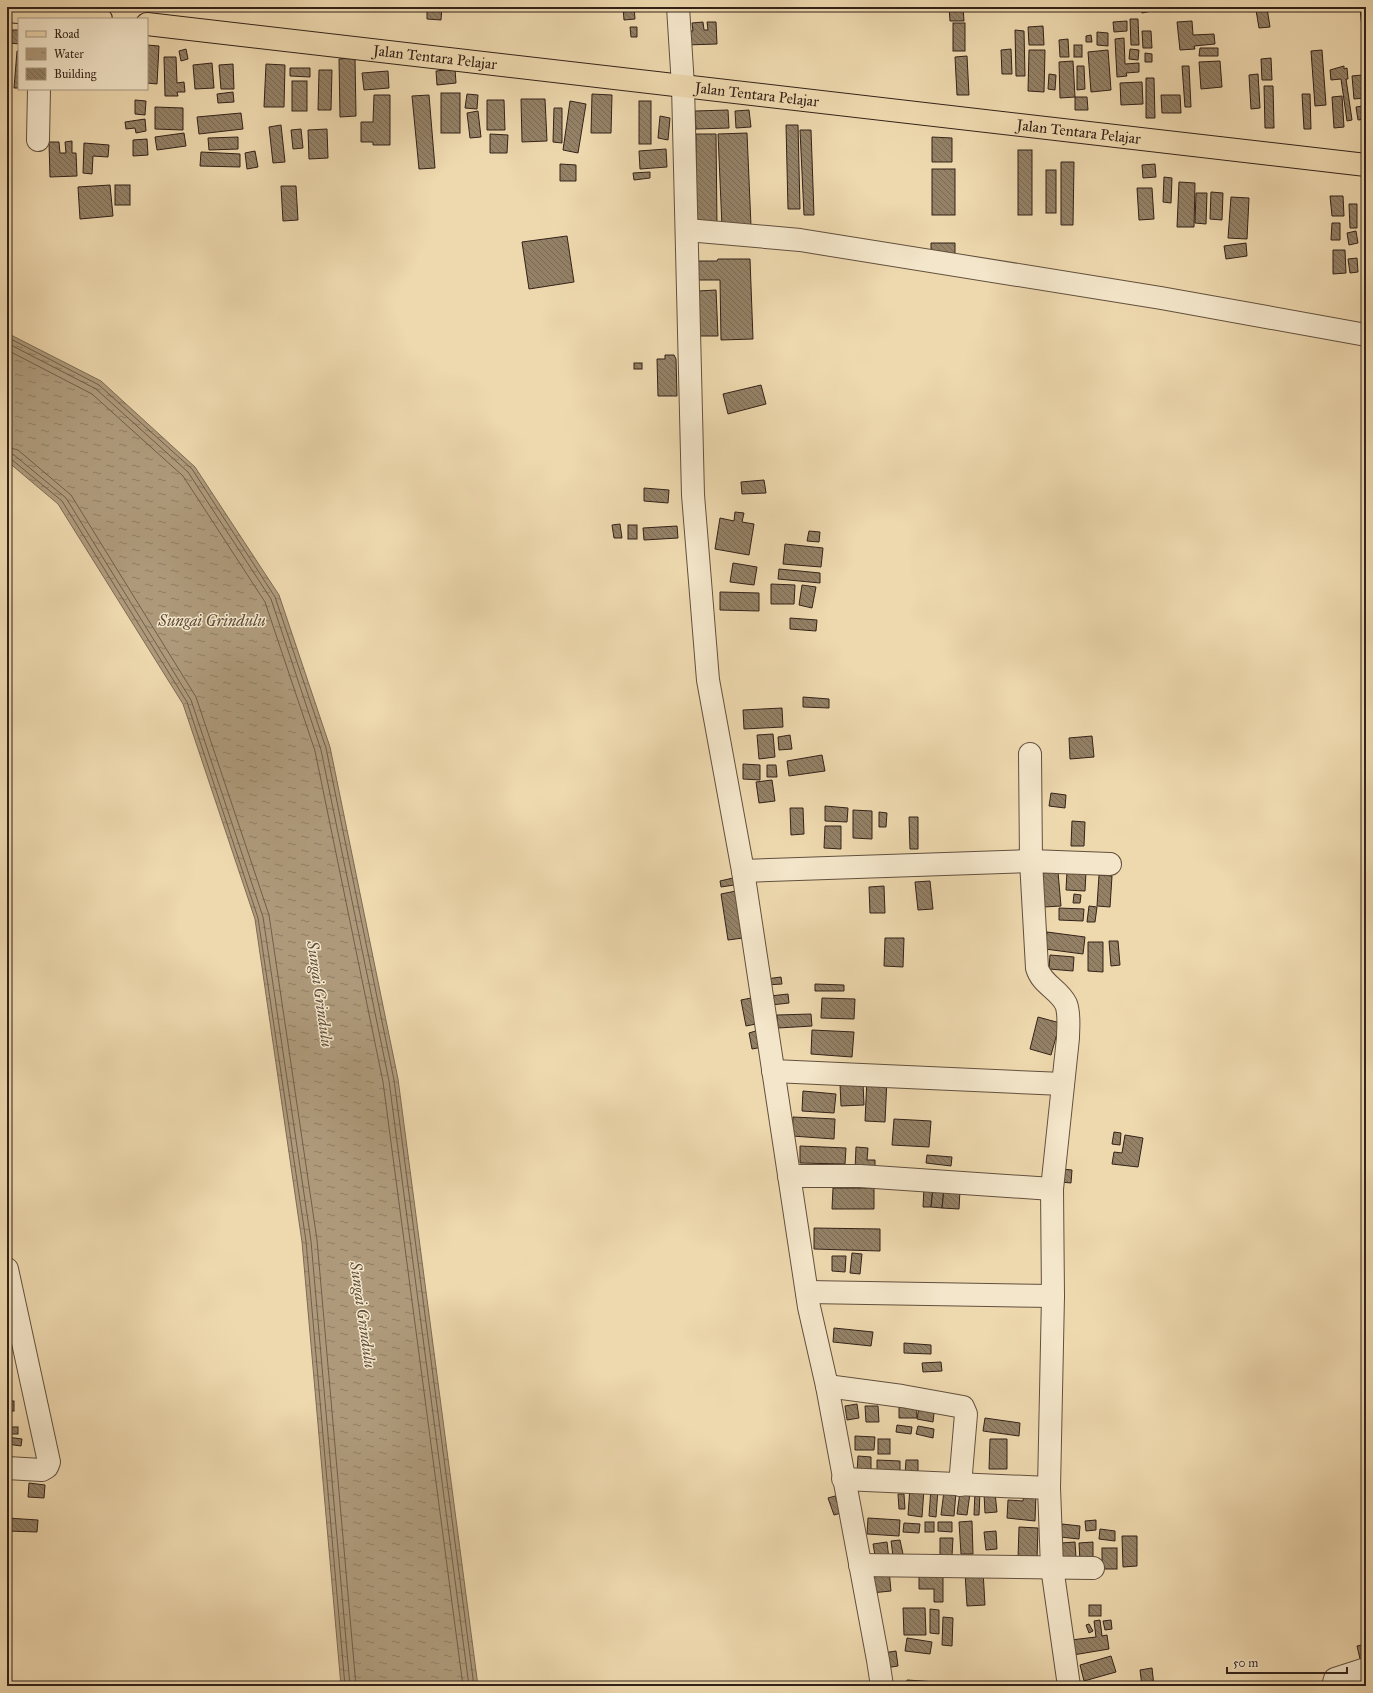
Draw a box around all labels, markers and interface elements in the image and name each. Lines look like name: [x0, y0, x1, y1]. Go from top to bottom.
legend: [18, 18, 148, 90]
text: Road: [54, 27, 80, 41]
street label: Jalan Tentara Pelajar: [370, 41, 498, 73]
text: Water: [54, 47, 84, 61]
text: Building: [54, 67, 97, 82]
street label: Jalan Tentara Pelajar: [692, 78, 820, 111]
street label: Jalan Tentara Pelajar: [1014, 115, 1142, 148]
water label: Sungai Grindulu: [157, 611, 266, 630]
water label: Sungai Grindulu: [303, 939, 337, 1048]
water label: Sungai Grindulu: [346, 1260, 380, 1369]
scale bar: [1227, 1649, 1347, 1675]
text: 50 m: [1233, 1656, 1258, 1670]

